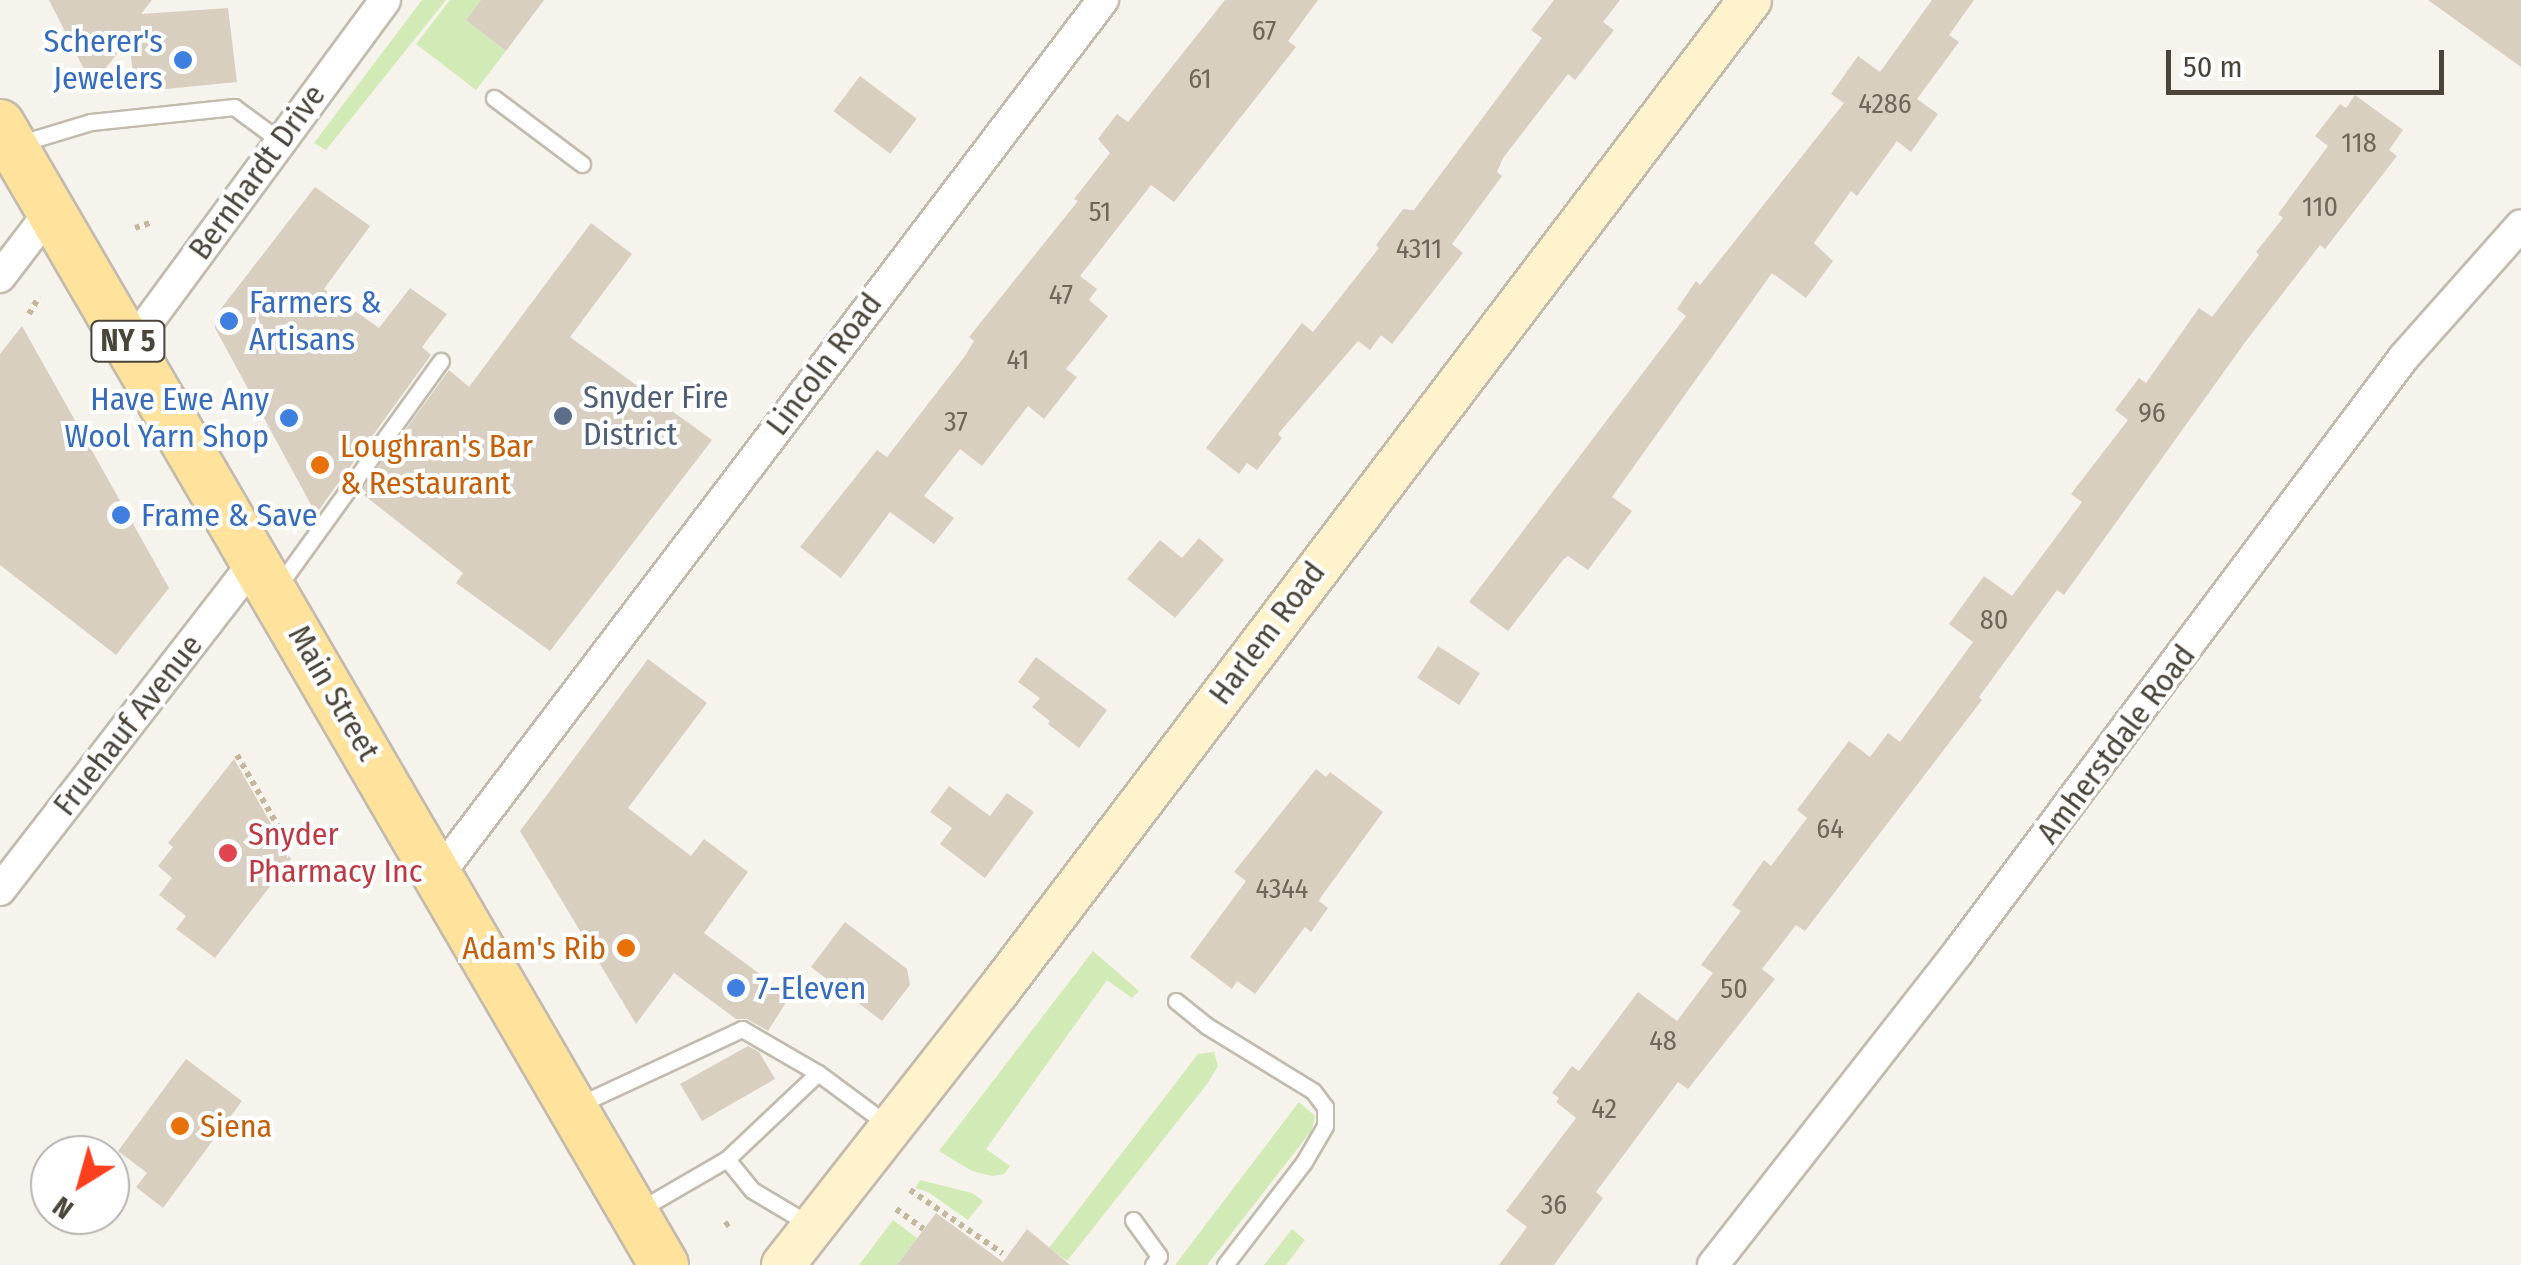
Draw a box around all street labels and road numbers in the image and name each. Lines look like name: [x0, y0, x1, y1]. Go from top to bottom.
street label: Bernhardt Drive: [181, 77, 333, 267]
street label: Lincoln Road: [758, 285, 890, 443]
road number: NY 5: [88, 316, 168, 366]
street label: Harlem Road: [1201, 554, 1333, 712]
street label: Main Street: [280, 619, 388, 767]
street label: Fruehauf Avenue: [45, 627, 211, 823]
street label: Amherstdale Road: [2029, 637, 2203, 851]

